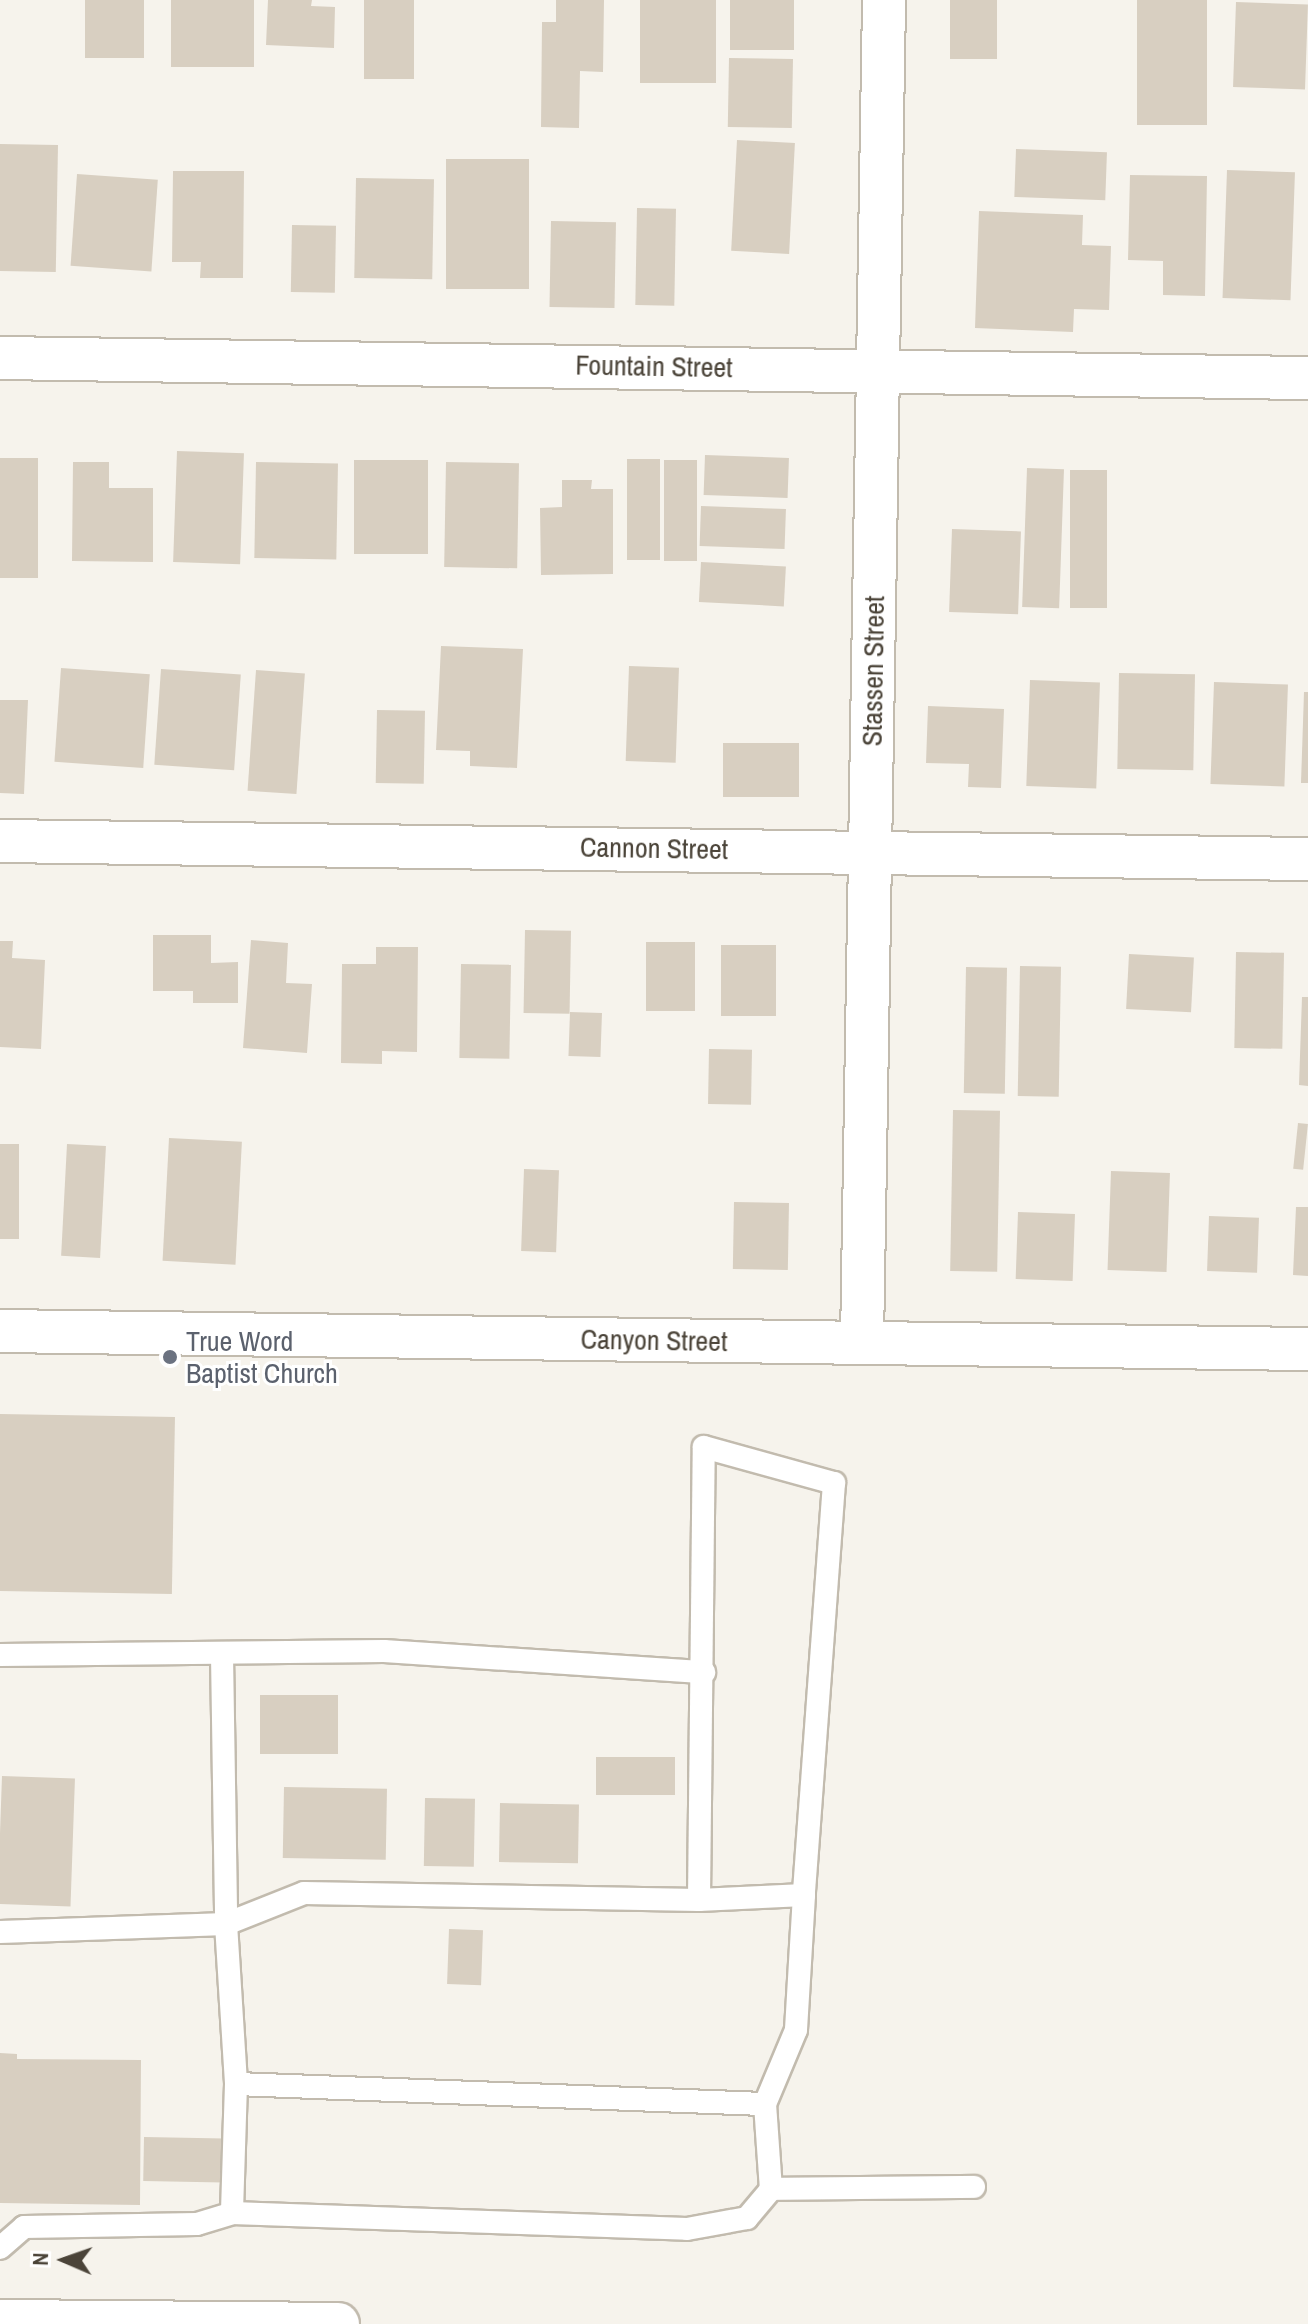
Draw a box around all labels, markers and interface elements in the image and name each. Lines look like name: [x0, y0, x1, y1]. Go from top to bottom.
street label: Fountain Street: [575, 348, 733, 384]
street label: Stassen Street: [855, 595, 891, 747]
street label: Cannon Street: [580, 830, 728, 866]
street label: Canyon Street: [580, 1322, 728, 1358]
place label: True Word Baptist Church: [186, 1324, 338, 1390]
marker: True Word Baptist Church: [161, 1348, 179, 1366]
north arrow: [24, 2220, 104, 2300]
text: N: [25, 2252, 55, 2266]

